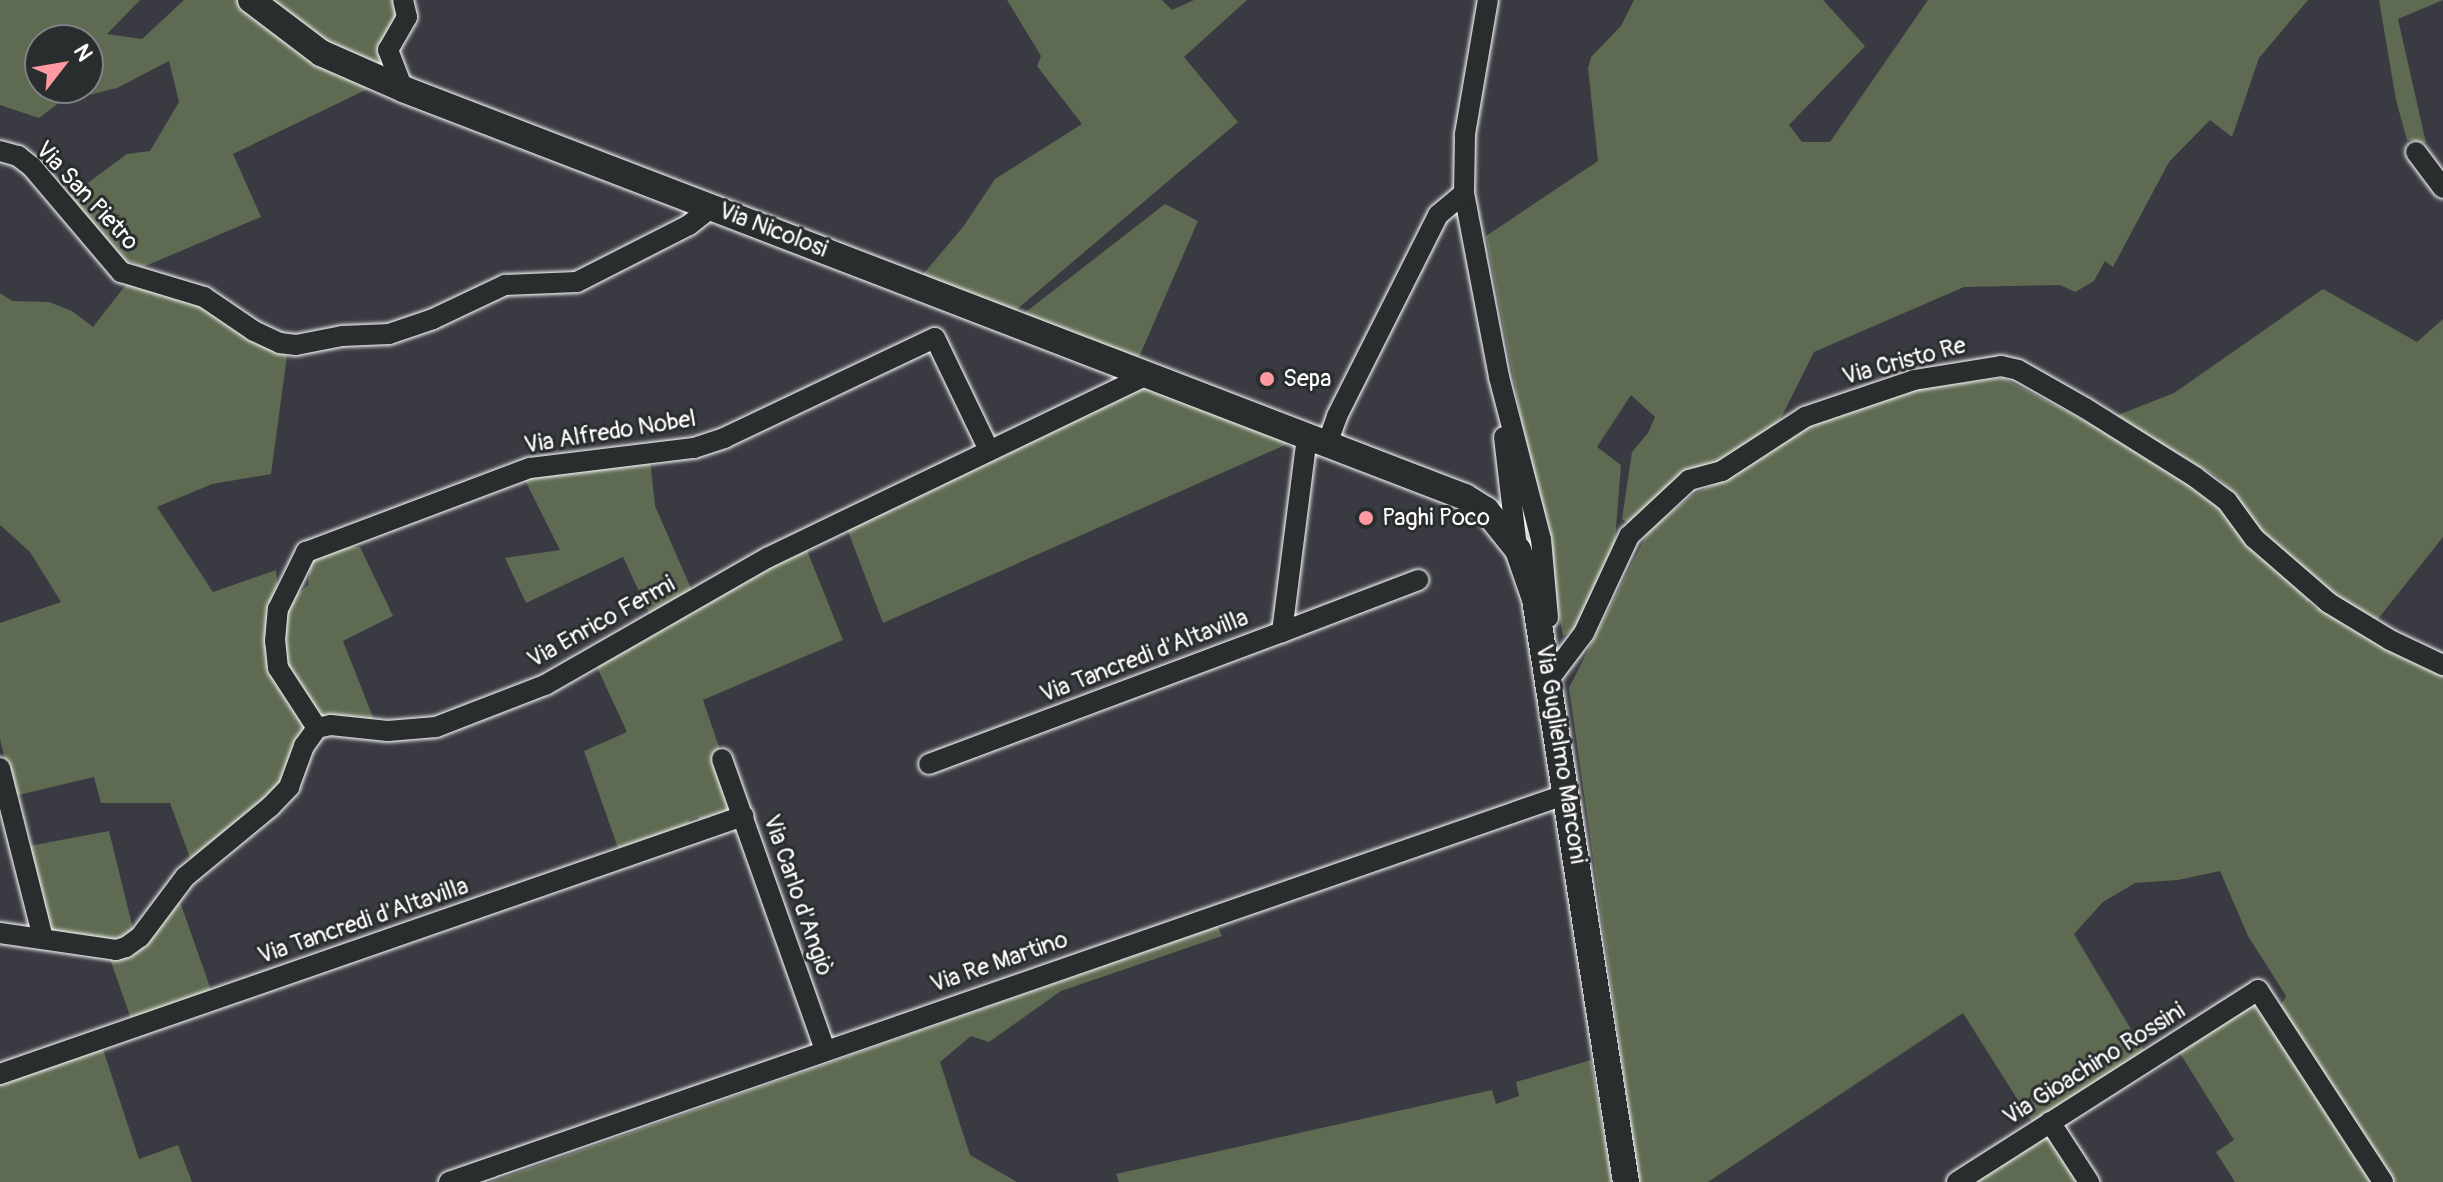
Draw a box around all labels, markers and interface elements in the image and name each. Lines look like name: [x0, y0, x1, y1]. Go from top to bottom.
north arrow: [24, 24, 104, 104]
text: N: [67, 39, 99, 66]
street label: Via San Pietro: [29, 136, 145, 256]
street label: Via Nicolosi: [715, 196, 831, 264]
street label: Via Cristo Re: [1839, 331, 1969, 391]
place label: Sepa: [1283, 365, 1331, 393]
marker: Sepa: [1258, 370, 1276, 388]
street label: Via Alfredo Nobel: [522, 404, 698, 460]
place label: Paghi Poco: [1382, 504, 1490, 532]
marker: Paghi Poco: [1357, 509, 1375, 527]
street label: Via Enrico Fermi: [522, 570, 680, 674]
street label: Via Tancredi d'Altavilla: [1036, 603, 1252, 709]
street label: Via Guglielmo Marconi: [1529, 642, 1593, 866]
street label: Via Carlo d'Angiò: [757, 811, 839, 979]
street label: Via Tancredi d'Altavilla: [254, 871, 472, 971]
street label: Via Re Martino: [926, 925, 1072, 999]
street label: Via Gioachino Rossini: [1998, 996, 2190, 1132]

